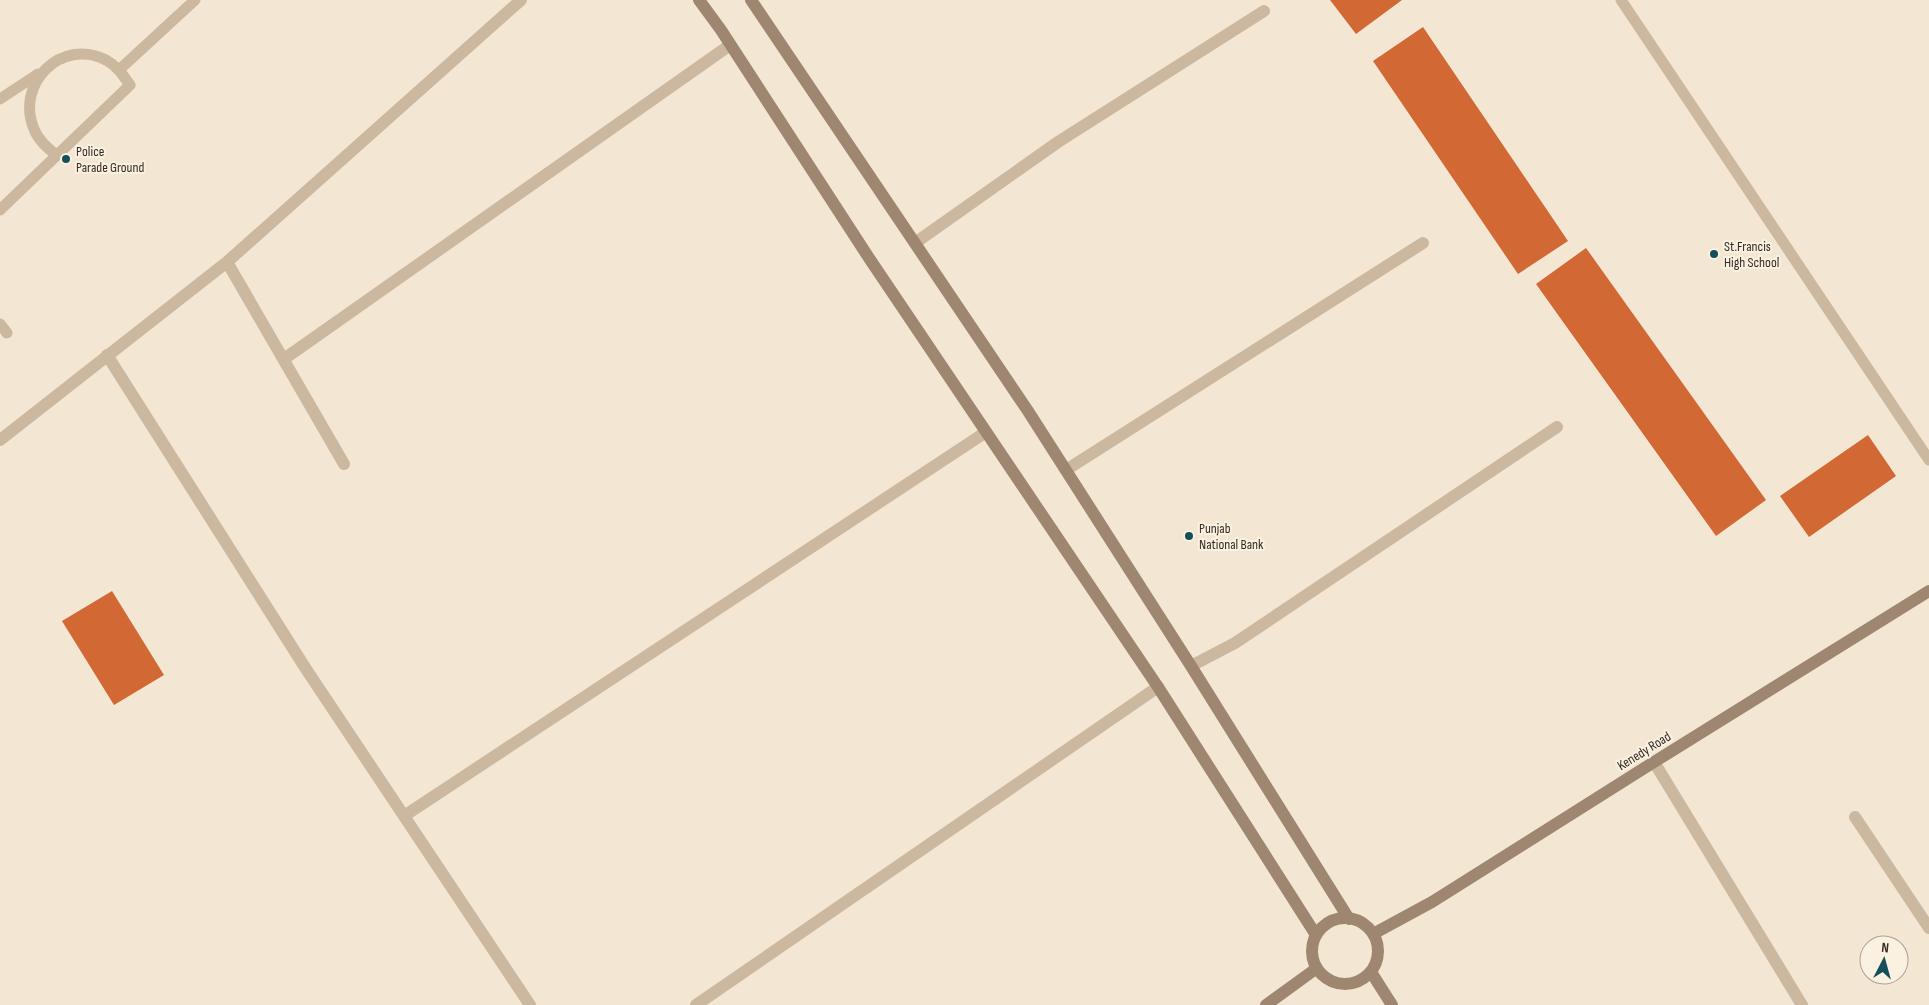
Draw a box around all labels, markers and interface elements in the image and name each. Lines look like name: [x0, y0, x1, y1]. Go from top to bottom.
place label: Police Parade Ground: [76, 143, 144, 176]
marker: Police Parade Ground: [60, 153, 72, 165]
place label: St.Francis High School: [1724, 238, 1779, 271]
marker: St.Francis High School: [1708, 248, 1720, 260]
place label: Punjab National Bank: [1199, 520, 1264, 553]
marker: Punjab National Bank: [1183, 530, 1195, 542]
street label: Kenedy Road: [1614, 728, 1674, 774]
north arrow: [1859, 935, 1909, 985]
text: N: [1881, 939, 1890, 956]

